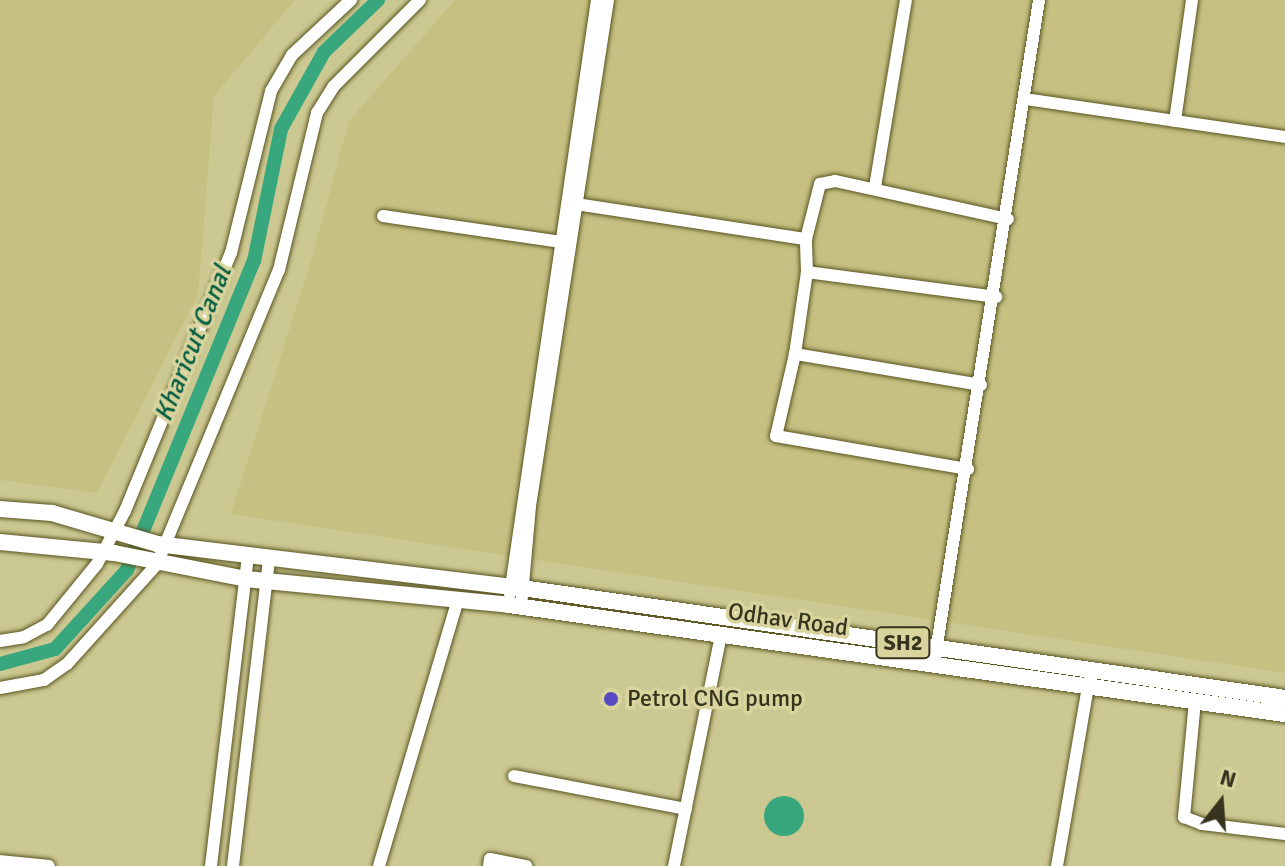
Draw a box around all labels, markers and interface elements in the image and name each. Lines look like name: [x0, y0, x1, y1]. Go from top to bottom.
water label: Kharicut Canal: [149, 262, 239, 426]
street label: Odhav Road: [726, 597, 850, 643]
road number: SH2: [875, 625, 931, 661]
place label: Petrol CNG pump: [627, 685, 803, 713]
marker: Petrol CNG pump: [602, 690, 620, 708]
north arrow: [1181, 762, 1261, 842]
text: N: [1217, 763, 1239, 794]

